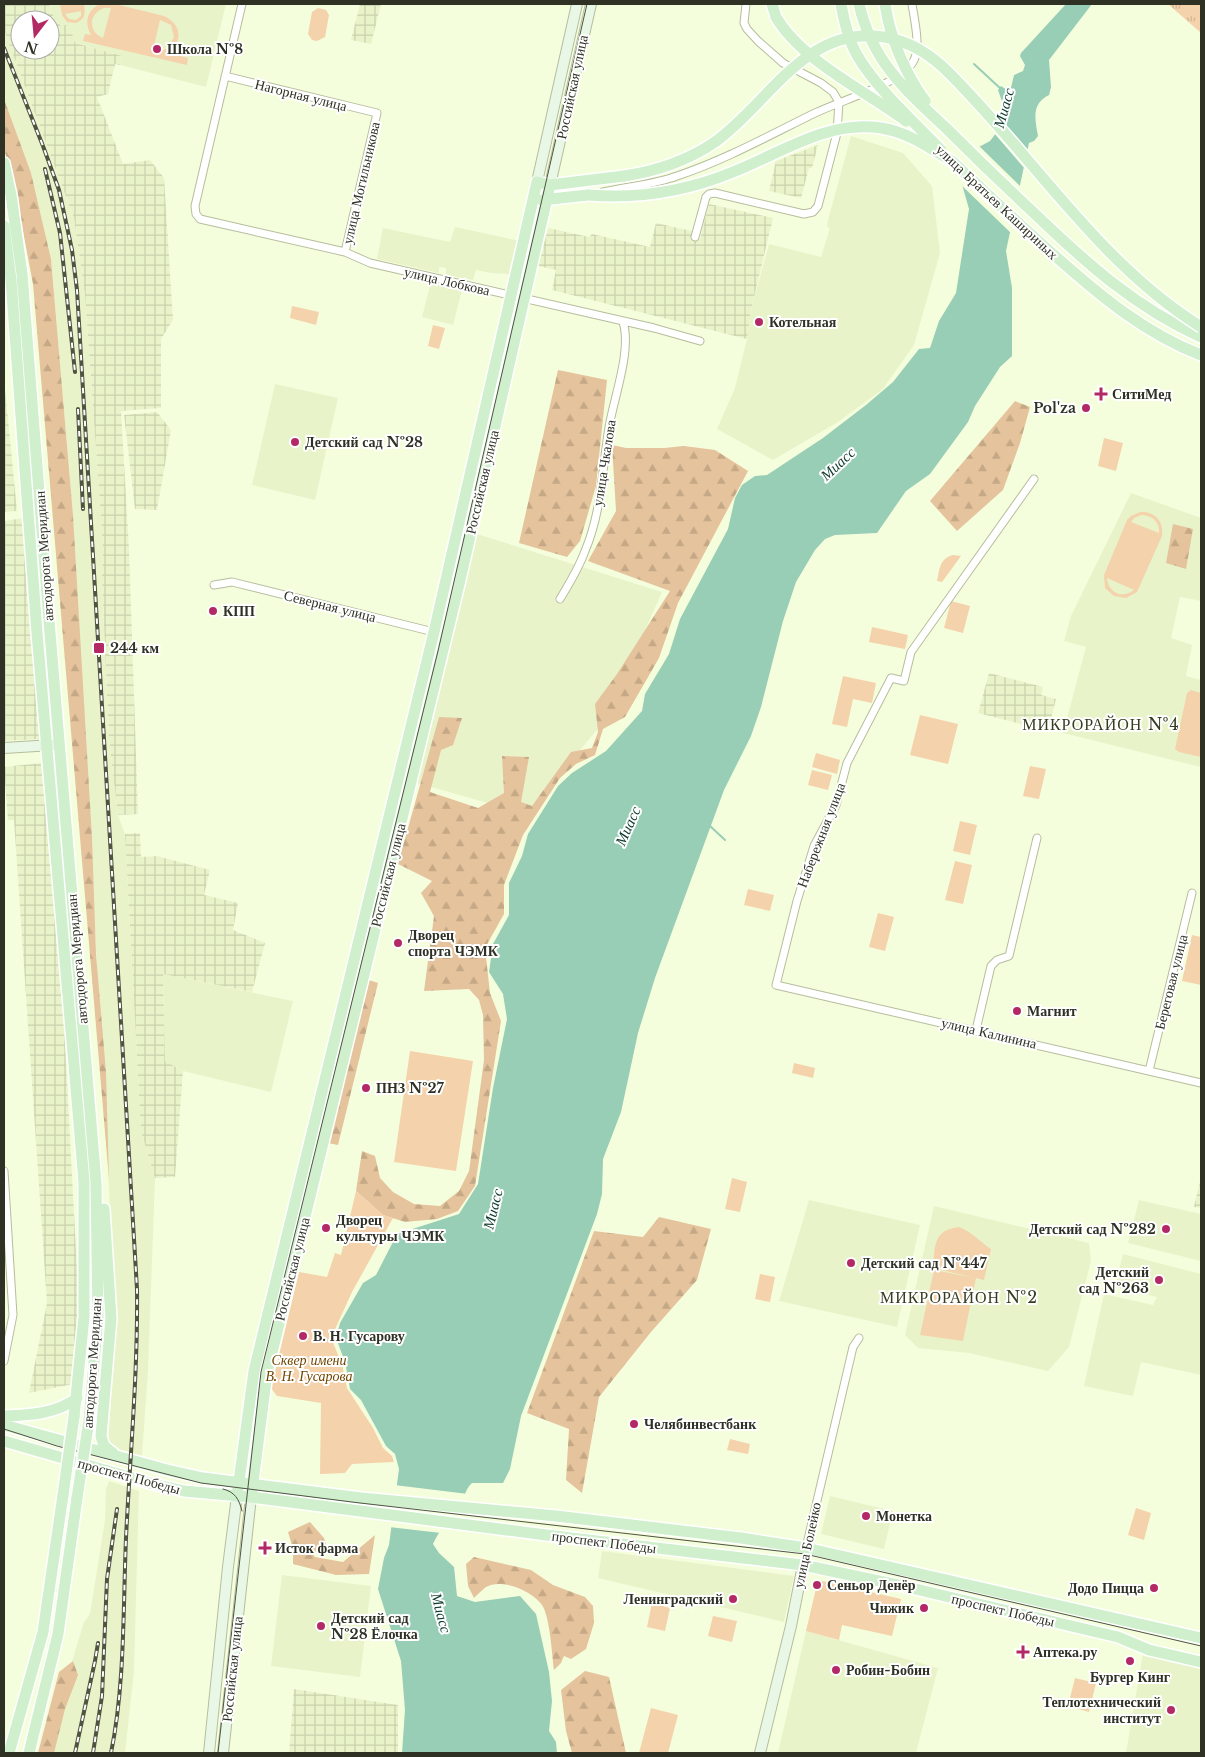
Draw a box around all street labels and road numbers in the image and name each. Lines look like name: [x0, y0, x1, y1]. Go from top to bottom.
street label: Российская улица: [552, 32, 592, 141]
street label: Нагорная улица: [253, 75, 350, 115]
street label: улица Могильникова: [338, 119, 384, 246]
street label: улица Братьев Кашириных: [932, 141, 1062, 263]
street label: улица Лобкова: [402, 262, 492, 300]
street label: улица Чкалова: [588, 418, 620, 507]
street label: Российская улица: [461, 427, 503, 536]
street label: автодорога Меридиан: [30, 490, 58, 622]
street label: Северная улица: [282, 586, 379, 626]
street label: Набережная улица: [793, 779, 850, 890]
street label: Российская улица: [366, 821, 410, 929]
street label: автодорога Меридиан: [62, 893, 92, 1025]
street label: Береговая улица: [1150, 932, 1192, 1031]
street label: улица Калинина: [940, 1013, 1039, 1053]
street label: Российская улица: [270, 1215, 314, 1323]
street label: автодорога Меридиан: [78, 1297, 106, 1429]
street label: проспект Победы: [76, 1454, 183, 1498]
street label: улица Болейко: [789, 1500, 825, 1590]
street label: проспект Победы: [551, 1527, 658, 1557]
street label: проспект Победы: [950, 1589, 1057, 1631]
street label: Российская улица: [217, 1614, 247, 1723]

